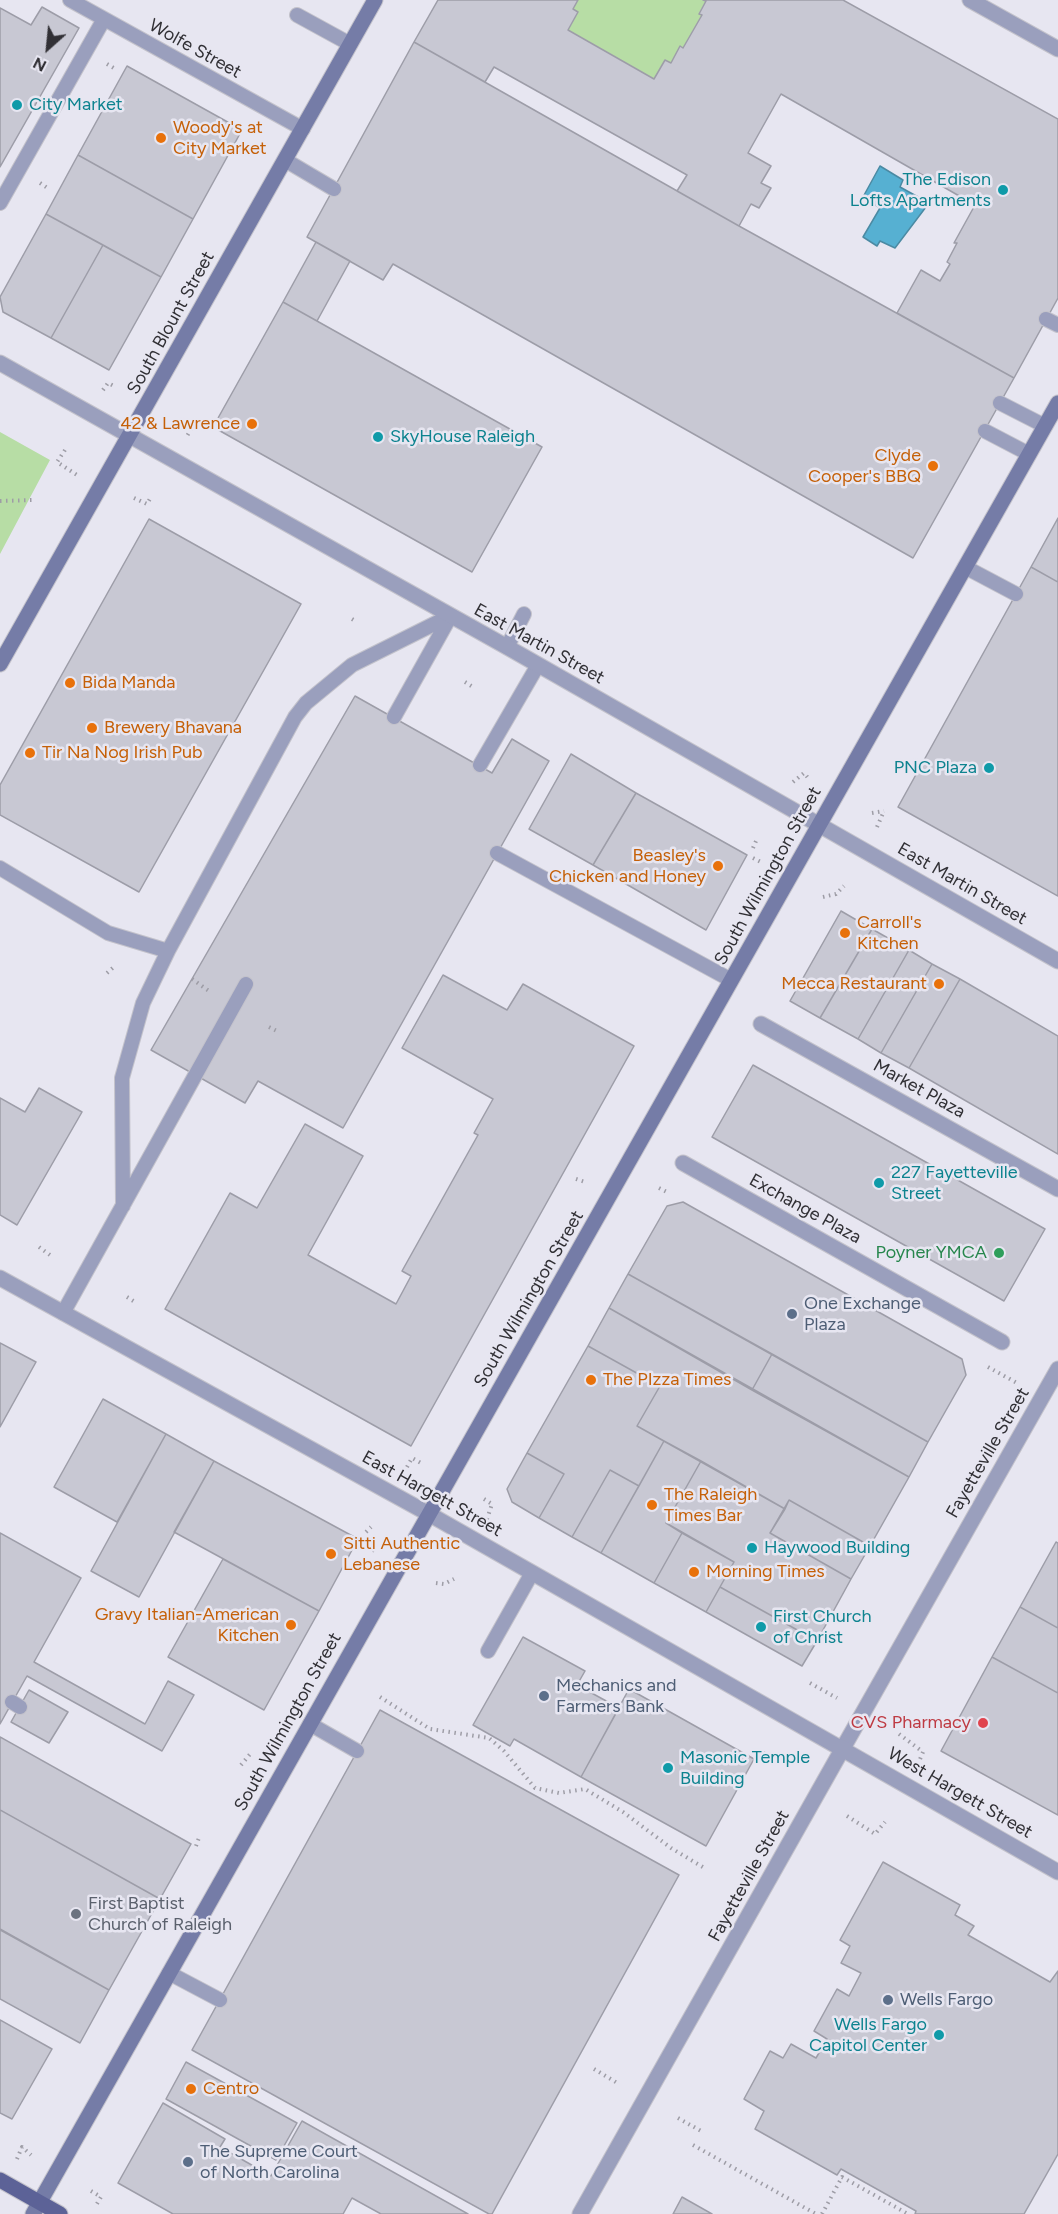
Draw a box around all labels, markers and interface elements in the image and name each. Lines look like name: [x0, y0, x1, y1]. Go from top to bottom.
street label: Wolfe Street: [145, 15, 245, 83]
north arrow: [18, 18, 78, 78]
text: N: [30, 53, 49, 76]
place label: City Market: [29, 94, 123, 116]
marker: City Market: [10, 98, 24, 112]
place label: Woody's at City Market: [173, 117, 267, 160]
marker: Woody's at City Market: [154, 131, 168, 145]
place label: The Edison Lofts Apartments: [850, 169, 991, 212]
marker: The Edison Lofts Apartments: [996, 183, 1010, 197]
street label: South Blount Street: [123, 248, 219, 398]
place label: 42 & Lawrence: [120, 413, 240, 435]
marker: 42 & Lawrence: [245, 417, 259, 431]
place label: SkyHouse Raleigh: [390, 426, 535, 448]
marker: SkyHouse Raleigh: [371, 430, 385, 444]
place label: Clyde Cooper's BBQ: [808, 445, 921, 488]
marker: Clyde Cooper's BBQ: [926, 459, 940, 473]
street label: East Martin Street: [470, 599, 608, 689]
place label: Bida Manda: [82, 672, 176, 694]
marker: Bida Manda: [63, 676, 77, 690]
place label: Brewery Bhavana: [104, 717, 242, 739]
marker: Brewery Bhavana: [85, 721, 99, 735]
place label: Tir Na Nog Irish Pub: [42, 742, 203, 764]
marker: Tir Na Nog Irish Pub: [23, 746, 37, 760]
place label: PNC Plaza: [894, 757, 977, 779]
marker: PNC Plaza: [982, 761, 996, 775]
street label: South Wilmington Street: [710, 783, 826, 969]
street label: East Martin Street: [893, 838, 1031, 930]
place label: Beasley's Chicken and Honey: [549, 845, 706, 888]
marker: Beasley's Chicken and Honey: [711, 859, 725, 873]
place label: Carroll's Kitchen: [857, 912, 922, 954]
marker: Carroll's Kitchen: [838, 926, 852, 940]
place label: Mecca Restaurant: [781, 973, 927, 995]
marker: Mecca Restaurant: [932, 977, 946, 991]
street label: Market Plaza: [869, 1055, 969, 1123]
place label: 227 Fayetteville Street: [891, 1162, 1017, 1204]
street label: Exchange Plaza: [745, 1169, 865, 1249]
marker: 227 Fayetteville Street: [872, 1176, 886, 1190]
street label: South Wilmington Street: [470, 1207, 588, 1391]
place label: Poyner YMCA: [875, 1242, 987, 1264]
marker: Poyner YMCA: [992, 1246, 1006, 1260]
place label: One Exchange Plaza: [804, 1293, 921, 1336]
marker: One Exchange Plaza: [785, 1307, 799, 1321]
place label: The PIzza Times: [603, 1369, 732, 1391]
marker: The PIzza Times: [584, 1373, 598, 1387]
street label: Fayetteville Street: [942, 1384, 1034, 1522]
street label: East Hargett Street: [358, 1446, 506, 1542]
place label: The Raleigh Times Bar: [664, 1484, 757, 1526]
marker: The Raleigh Times Bar: [645, 1498, 659, 1512]
place label: Sitti Authentic Lebanese: [343, 1533, 460, 1576]
place label: Haywood Building: [764, 1537, 910, 1559]
marker: Haywood Building: [745, 1541, 759, 1555]
marker: Sitti Authentic Lebanese: [324, 1547, 338, 1561]
place label: Morning Times: [706, 1561, 825, 1583]
marker: Morning Times: [687, 1565, 701, 1579]
place label: Gravy Italian-American Kitchen: [95, 1604, 279, 1646]
place label: First Church of Christ: [773, 1606, 872, 1648]
marker: Gravy Italian-American Kitchen: [284, 1618, 298, 1632]
marker: First Church of Christ: [754, 1620, 768, 1634]
street label: South Wilmington Street: [230, 1629, 346, 1815]
place label: Mechanics and Farmers Bank: [556, 1675, 677, 1718]
marker: Mechanics and Farmers Bank: [537, 1689, 551, 1703]
place label: CVS Pharmacy: [851, 1712, 971, 1734]
marker: CVS Pharmacy: [976, 1716, 990, 1730]
street label: West Hargett Street: [884, 1743, 1036, 1843]
place label: Masonic Temple Building: [680, 1747, 810, 1790]
marker: Masonic Temple Building: [661, 1761, 675, 1775]
street label: Fayetteville Street: [704, 1806, 794, 1946]
place label: First Baptist Church of Raleigh: [88, 1893, 232, 1936]
marker: First Baptist Church of Raleigh: [69, 1907, 83, 1921]
place label: Wells Fargo: [900, 1989, 993, 2011]
marker: Wells Fargo: [881, 1993, 895, 2007]
place label: Wells Fargo Capitol Center: [809, 2014, 927, 2056]
marker: Wells Fargo Capitol Center: [932, 2028, 946, 2042]
place label: Centro: [203, 2078, 259, 2100]
marker: Centro: [184, 2082, 198, 2096]
place label: The Supreme Court of North Carolina: [200, 2141, 358, 2184]
marker: The Supreme Court of North Carolina: [181, 2155, 195, 2169]

